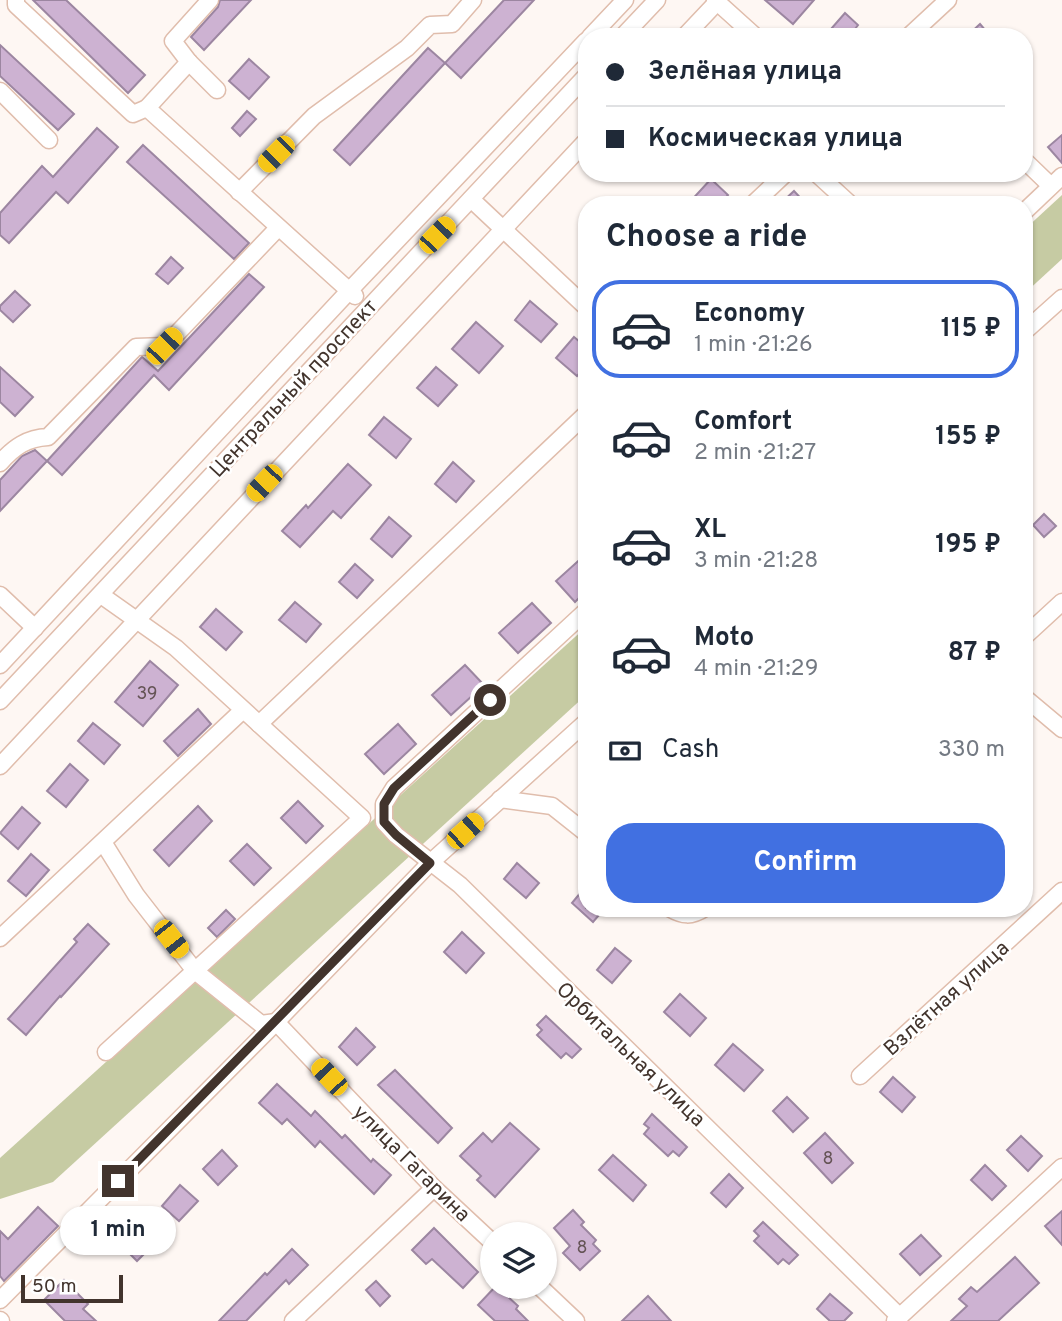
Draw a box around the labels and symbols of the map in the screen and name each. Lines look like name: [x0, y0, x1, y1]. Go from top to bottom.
car: [254, 132, 299, 176]
car: [415, 213, 460, 257]
street label: Центральный проспект: [204, 294, 384, 484]
car: [142, 324, 187, 368]
car: [242, 460, 287, 506]
house number: 39: [136, 683, 158, 706]
route start: [474, 684, 506, 716]
car: [443, 809, 488, 853]
car: [150, 916, 193, 962]
street label: Взлётная улица: [878, 936, 1016, 1063]
street label: Орбитальная улица: [550, 977, 710, 1133]
car: [307, 1054, 352, 1100]
street label: улица Гагарина: [346, 1100, 475, 1229]
house number: 8: [823, 1148, 834, 1171]
route end: [102, 1165, 134, 1197]
callout: 1 min: [60, 1206, 176, 1254]
house number: 8: [577, 1237, 588, 1260]
scale bar: [21, 1272, 122, 1304]

